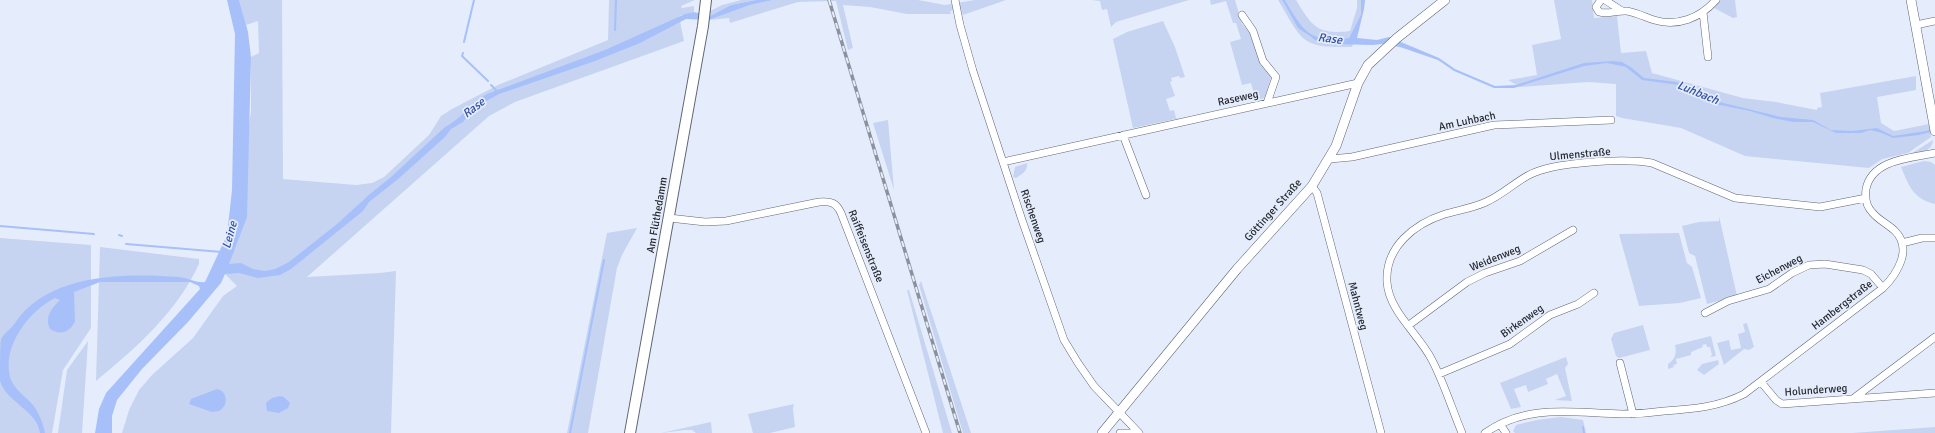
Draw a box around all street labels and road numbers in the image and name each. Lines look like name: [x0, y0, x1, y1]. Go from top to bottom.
street label: Raseweg: [1216, 87, 1260, 109]
street label: Am Luhbach: [1437, 109, 1497, 133]
street label: Ulmenstraße: [1549, 145, 1611, 163]
street label: Am Flüthedamm: [644, 176, 670, 254]
street label: Göttinger Straße: [1242, 176, 1304, 244]
street label: Rischenweg: [1018, 187, 1048, 245]
street label: Raiffeisenstraße: [845, 208, 887, 284]
street label: Weidenweg: [1468, 242, 1522, 274]
street label: Eichenweg: [1754, 251, 1805, 287]
street label: Hambergstraße: [1809, 277, 1875, 333]
street label: Mahntweg: [1345, 280, 1371, 332]
street label: Birkenweg: [1498, 301, 1546, 341]
street label: Holunderweg: [1784, 381, 1848, 399]

